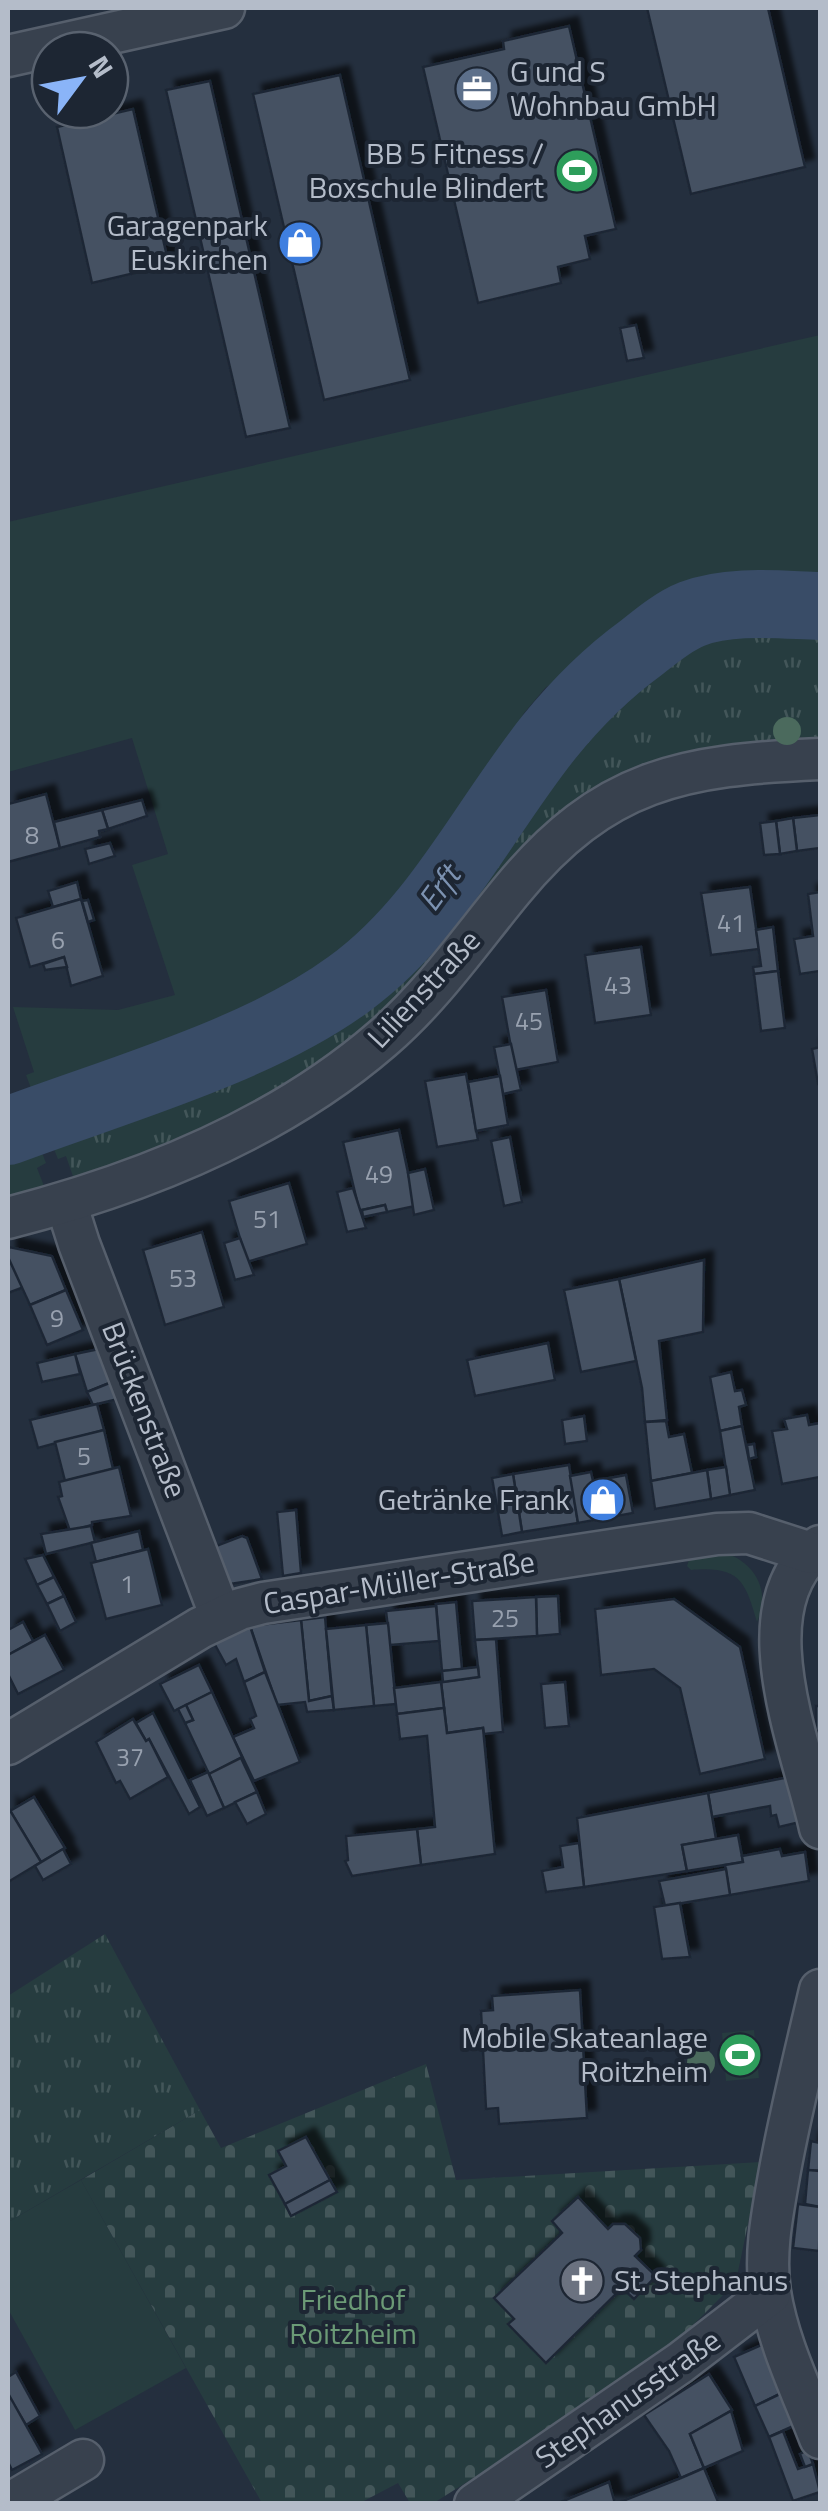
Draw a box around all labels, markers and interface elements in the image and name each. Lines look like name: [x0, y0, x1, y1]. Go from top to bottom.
north arrow: [30, 30, 130, 130]
text: N: [78, 47, 125, 86]
place label: G und S Wohnbau GmbH: [510, 48, 717, 128]
office icon: G und S Wohnbau GmbH: [454, 66, 500, 112]
place label: BB 5 Fitness / Boxschule Blindert: [309, 130, 544, 210]
sports icon: BB 5 Fitness / Boxschule Blindert: [554, 148, 600, 194]
place label: Garagenpark Euskirchen: [107, 202, 268, 282]
shop icon: Garagenpark Euskirchen: [277, 220, 323, 266]
house number: 8: [25, 816, 39, 854]
water label: Erft: [405, 851, 473, 920]
house number: 41: [717, 904, 745, 942]
street label: Lilienstraße: [356, 919, 491, 1058]
house number: 6: [51, 921, 65, 959]
house number: 43: [604, 966, 632, 1004]
house number: 45: [515, 1002, 543, 1040]
house number: 49: [365, 1155, 393, 1193]
house number: 51: [253, 1200, 281, 1238]
house number: 53: [169, 1259, 197, 1297]
house number: 9: [50, 1299, 64, 1337]
street label: Brückenstraße: [90, 1315, 200, 1504]
house number: 5: [77, 1437, 91, 1475]
place label: Getränke Frank: [378, 1476, 570, 1522]
shop icon: Getränke Frank: [580, 1477, 626, 1523]
street label: Caspar-Müller-Straße: [260, 1538, 538, 1626]
house number: 1: [120, 1565, 134, 1603]
house number: 25: [491, 1599, 519, 1637]
house number: 37: [116, 1738, 144, 1776]
place label: Mobile Skateanlage Roitzheim: [461, 2014, 708, 2094]
sports icon: Mobile Skateanlage Roitzheim: [717, 2032, 763, 2078]
place label: St. Stephanus: [614, 2257, 788, 2303]
church icon: St. Stephanus: [559, 2258, 605, 2304]
park label: Friedhof Roitzheim: [289, 2276, 417, 2356]
street label: Stephanusstraße: [525, 2317, 729, 2479]

